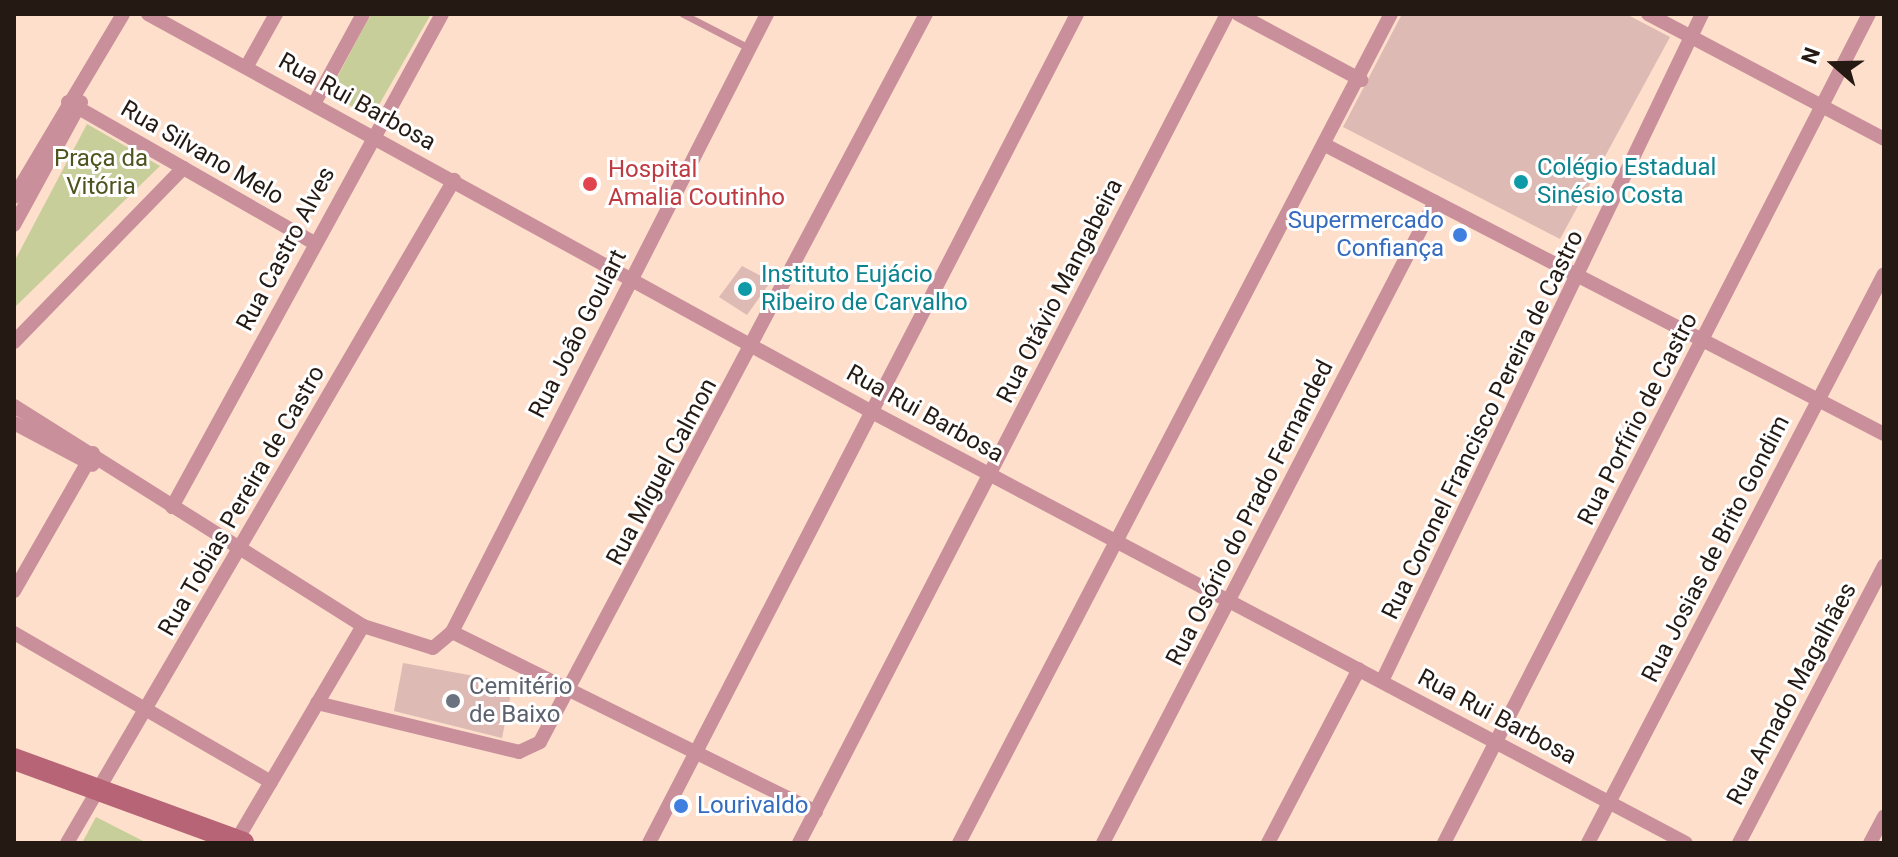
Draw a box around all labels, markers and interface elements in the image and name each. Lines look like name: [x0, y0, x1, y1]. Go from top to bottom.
north arrow: [1794, 24, 1874, 104]
text: N: [1797, 44, 1825, 67]
street label: Rua Rui Barbosa: [273, 47, 441, 157]
street label: Rua Silvano Melo: [115, 95, 289, 211]
park label: Praça da Vitória: [54, 145, 148, 201]
place label: Colégio Estadual Sinésio Costa: [1537, 154, 1716, 210]
place label: Hospital Amalia Coutinho: [608, 156, 785, 212]
street label: Rua Castro Alves: [231, 162, 341, 336]
marker: Hospital Amalia Coutinho: [579, 173, 601, 195]
marker: Colégio Estadual Sinésio Costa: [1512, 173, 1530, 191]
street label: Rua Otávio Mangabeira: [991, 174, 1129, 408]
place label: Supermercado Confiança: [1288, 207, 1444, 263]
street label: Rua Coronel Francisco Pereira de Castro: [1376, 226, 1590, 624]
marker: Supermercado Confiança: [1451, 226, 1469, 244]
street label: Rua João Goulart: [523, 245, 633, 423]
place label: Instituto Eujácio Ribeiro de Carvalho: [761, 261, 968, 317]
marker: Instituto Eujácio Ribeiro de Carvalho: [736, 280, 754, 298]
street label: Rua Porfírio de Castro: [1572, 308, 1704, 530]
street label: Rua Osório do Prado Fernanded: [1160, 356, 1340, 670]
street label: Rua Rui Barbosa: [841, 359, 1009, 469]
street label: Rua Tobias Pereira de Castro: [152, 360, 332, 642]
street label: Rua Miguel Calmon: [601, 374, 723, 570]
street label: Rua Josias de Brito Gondim: [1636, 411, 1796, 687]
street label: Rua Amado Magalhães: [1721, 578, 1863, 810]
street label: Rua Rui Barbosa: [1413, 663, 1581, 771]
place label: Cemitério de Baixo: [469, 673, 572, 729]
marker: Cemitério de Baixo: [444, 692, 462, 710]
place label: Lourivaldo: [697, 792, 808, 820]
marker: Lourivaldo: [672, 797, 690, 815]

